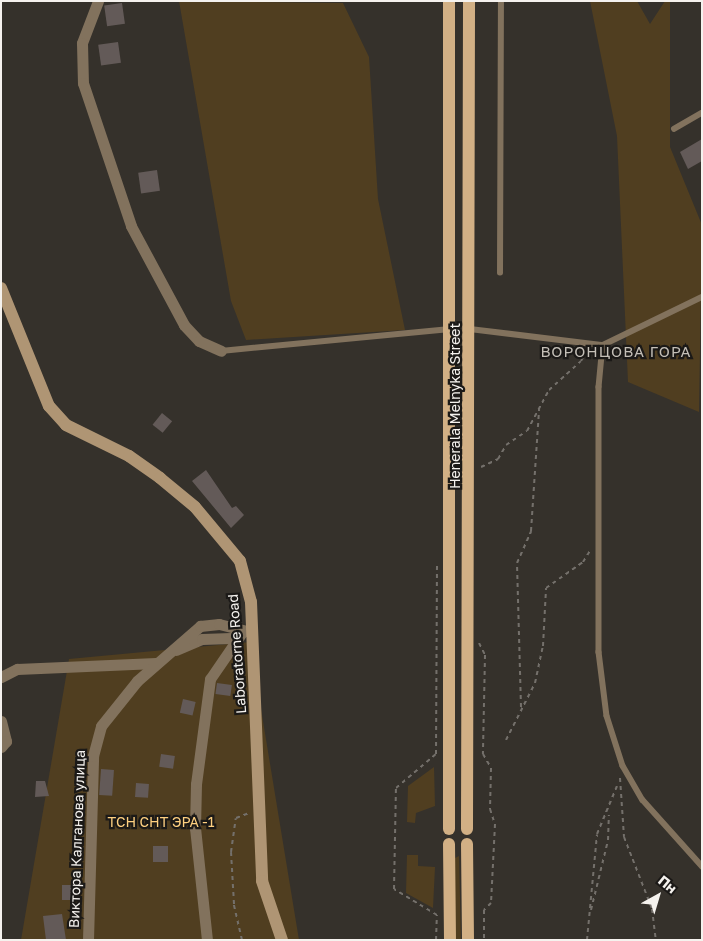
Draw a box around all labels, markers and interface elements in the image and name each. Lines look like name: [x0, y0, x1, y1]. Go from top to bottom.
street label: Henerala Melnyka Street: [447, 323, 463, 489]
district label: ВОРОНЦОВА ГОРА: [539, 343, 693, 361]
street label: Laboratorne Road: [224, 594, 250, 714]
street label: Виктора Калганова улица: [65, 750, 89, 928]
park label: ТСН СНТ ЭРА -1: [108, 814, 214, 830]
north arrow: [633, 871, 683, 921]
text: Пн: [655, 871, 680, 897]

